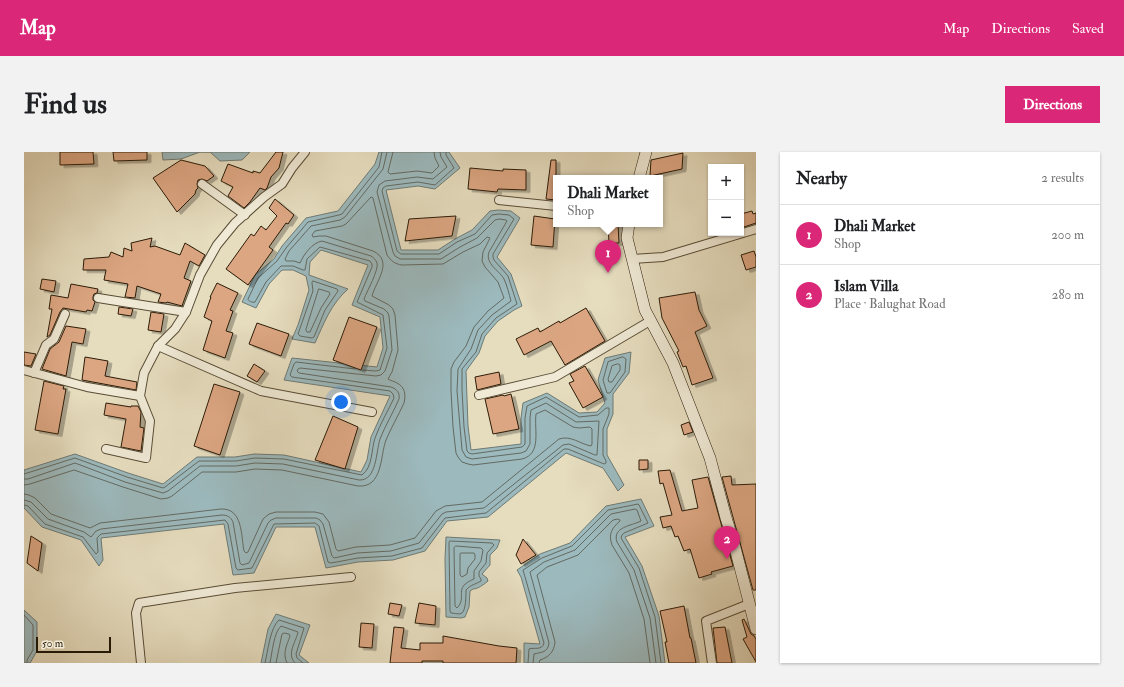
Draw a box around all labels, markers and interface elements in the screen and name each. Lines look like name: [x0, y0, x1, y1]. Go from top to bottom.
text: Map: [20, 16, 56, 40]
text: Map: [943, 20, 969, 37]
text: Directions: [991, 20, 1050, 37]
text: Saved: [1072, 20, 1104, 37]
button: Directions: [1005, 86, 1100, 123]
text: Find us: [24, 87, 107, 122]
map controls: [708, 164, 744, 236]
button: +: [708, 164, 744, 200]
text: Nearby: [796, 168, 847, 189]
text: 2 results: [1041, 170, 1084, 186]
popup: [553, 175, 663, 227]
text: Dhali Market: [567, 184, 649, 203]
button: −: [708, 200, 744, 236]
text: Shop: [567, 203, 594, 219]
text: Dhali Market: [834, 217, 915, 236]
text: 1: [807, 227, 811, 243]
text: 200 m: [1051, 227, 1084, 243]
text: Shop: [834, 236, 861, 252]
pin: 1: [595, 240, 621, 273]
text: Islam Villa: [834, 277, 898, 296]
text: 2: [806, 287, 812, 303]
text: 280 m: [1052, 287, 1084, 303]
text: Place · Balughat Road: [834, 296, 946, 312]
your location: [331, 392, 351, 412]
pin: 2: [714, 526, 740, 559]
scale bar: [36, 635, 111, 654]
text: 50 m: [42, 637, 63, 650]

